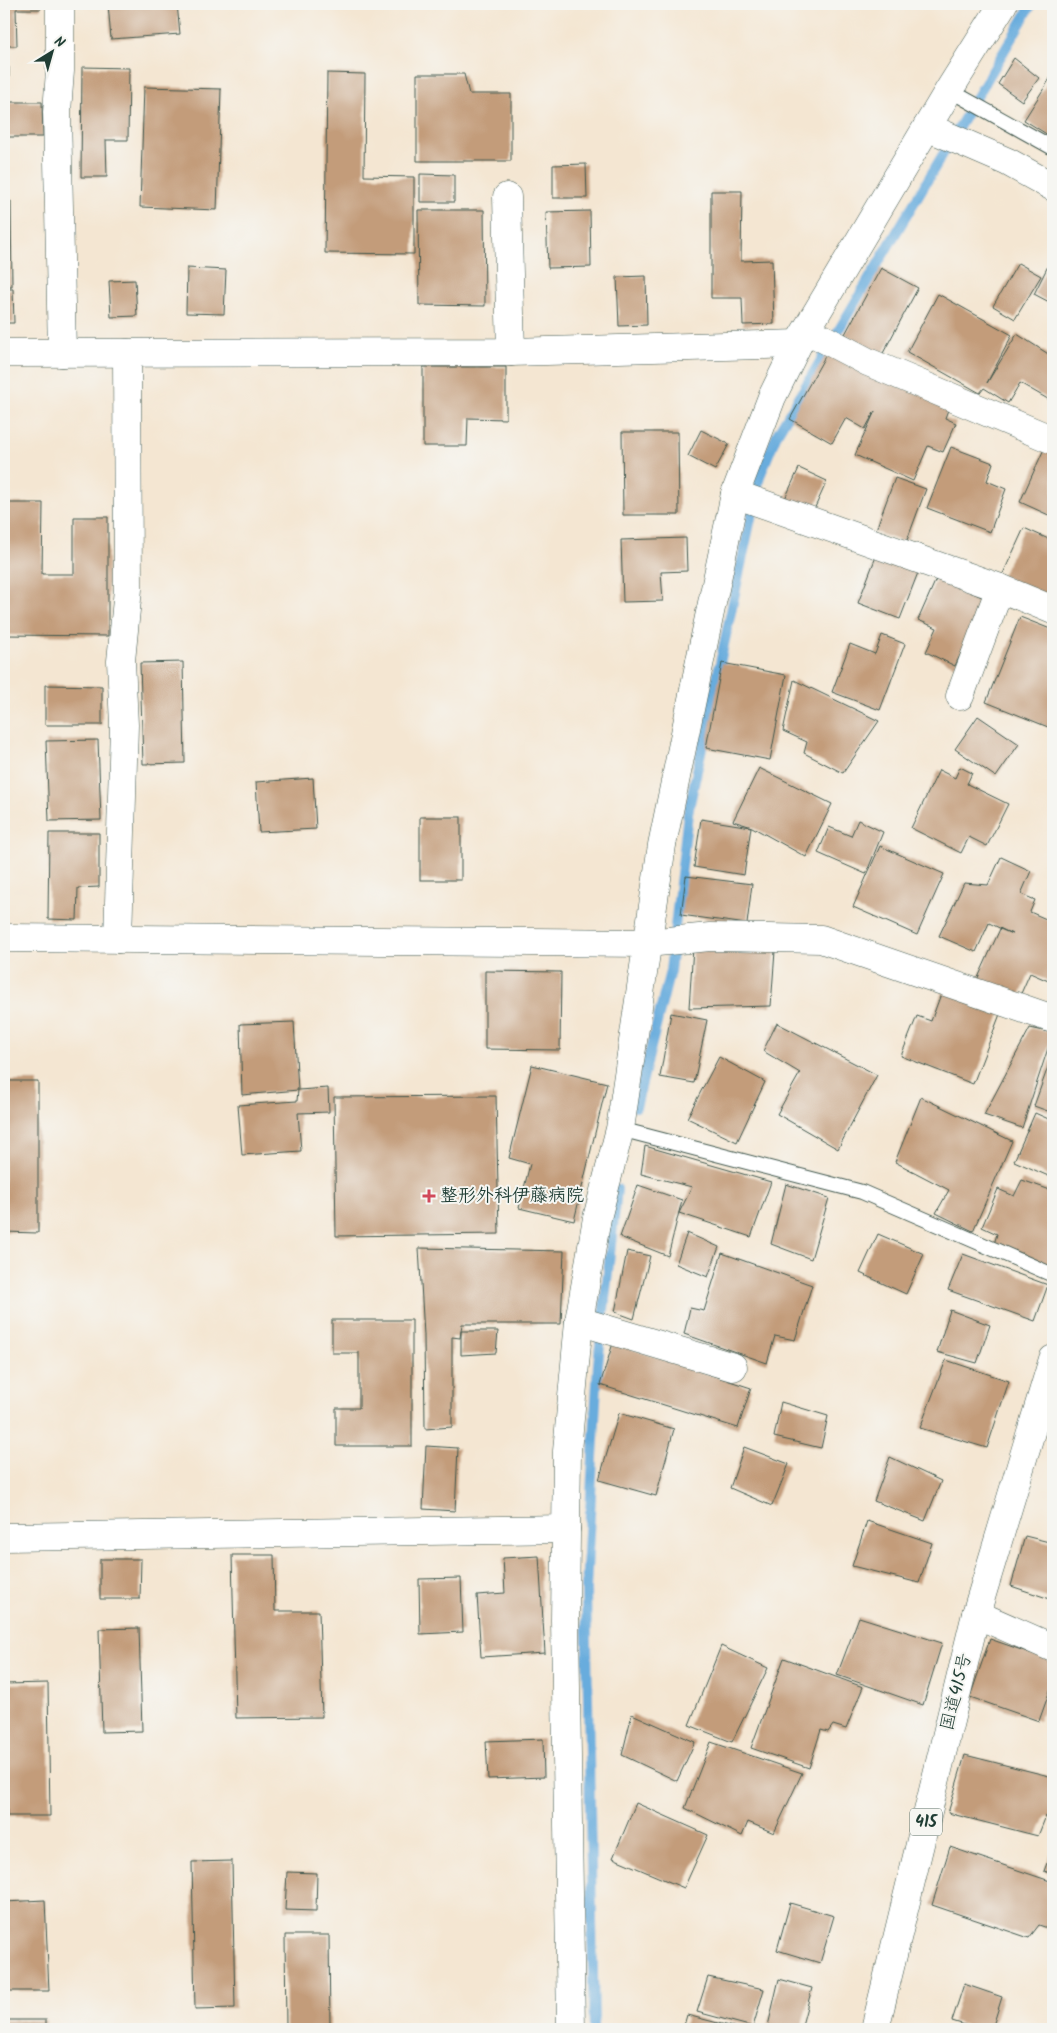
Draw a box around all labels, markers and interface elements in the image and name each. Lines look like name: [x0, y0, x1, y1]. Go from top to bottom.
north arrow: [28, 28, 78, 78]
text: N: [49, 31, 69, 54]
place label: 整形外科伊藤病院: [440, 1182, 584, 1211]
marker: 整形外科伊藤病院: [422, 1189, 436, 1203]
street label: 国道415号: [933, 1650, 981, 1734]
road number: 415: [910, 1808, 942, 1835]

